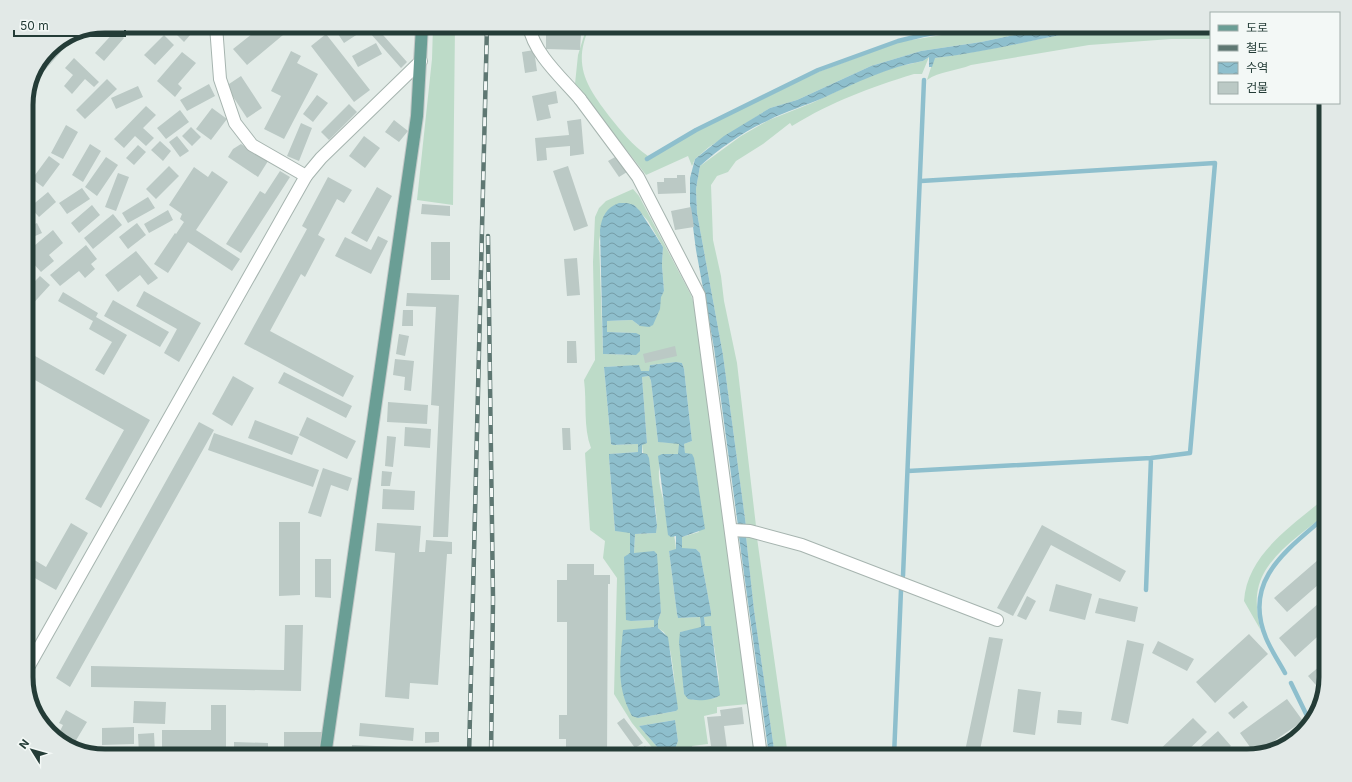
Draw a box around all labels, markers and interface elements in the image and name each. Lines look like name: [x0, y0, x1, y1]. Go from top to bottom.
scale bar: [14, 12, 125, 38]
legend: [1210, 12, 1340, 104]
text: 50 m: [20, 18, 49, 33]
text: 도로: [1246, 20, 1268, 35]
text: 철도: [1246, 40, 1268, 55]
text: 수역: [1246, 60, 1268, 75]
text: 건물: [1246, 80, 1268, 95]
north arrow: [12, 730, 52, 770]
text: N: [16, 736, 32, 752]

